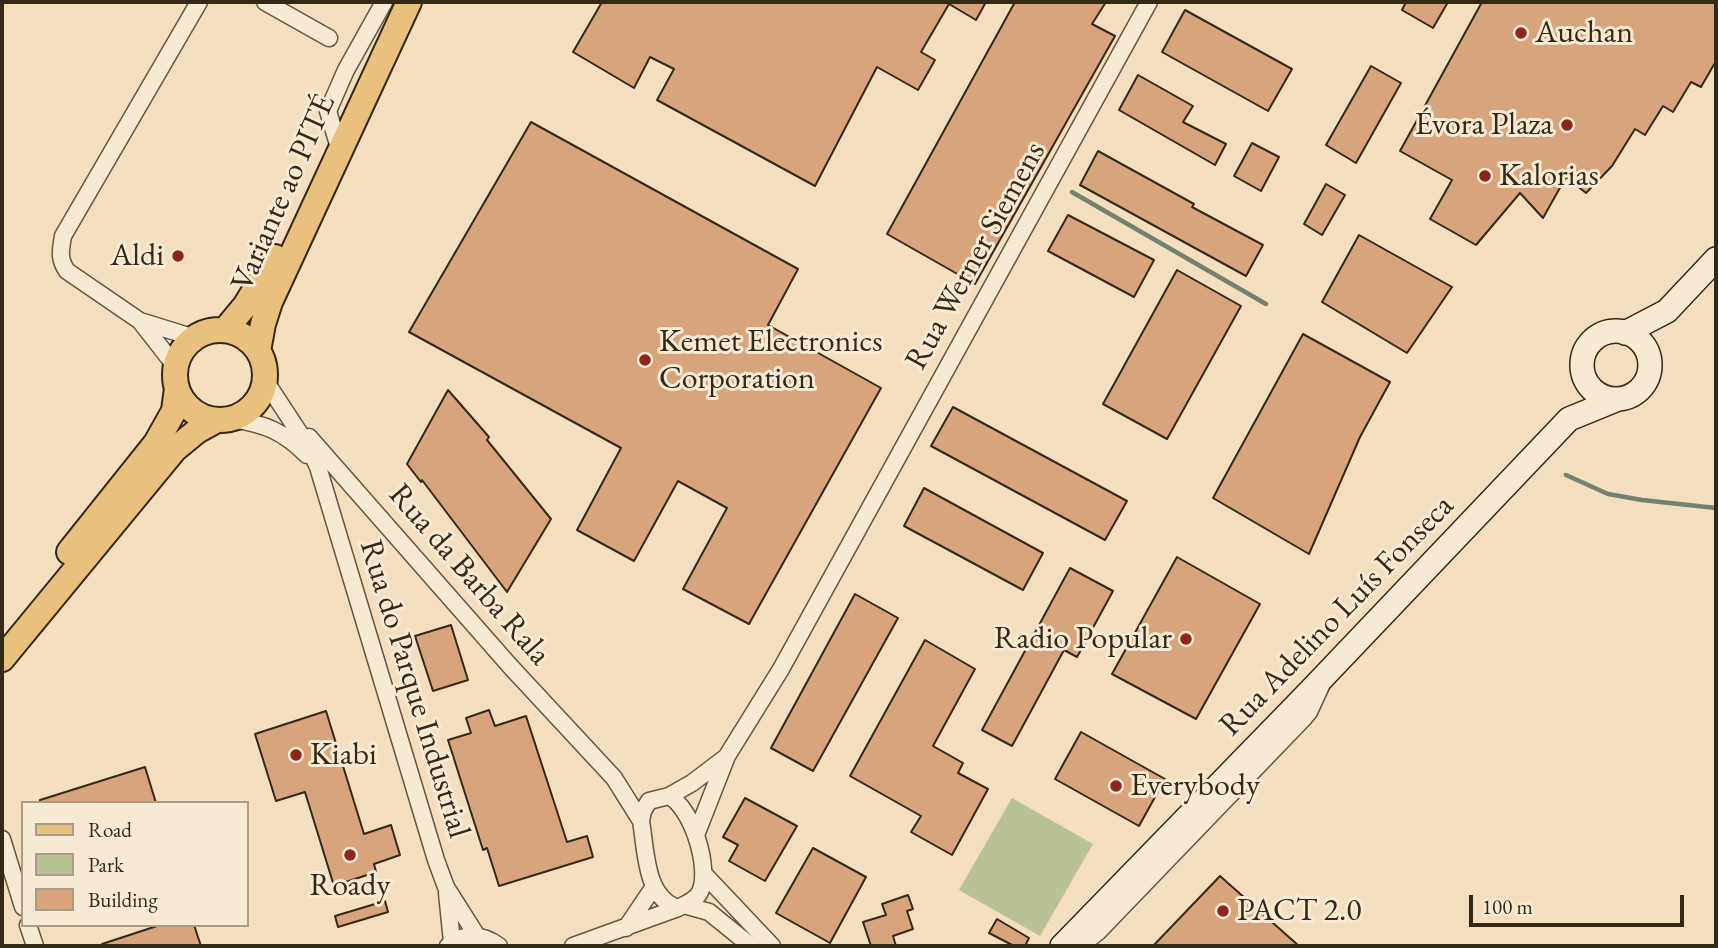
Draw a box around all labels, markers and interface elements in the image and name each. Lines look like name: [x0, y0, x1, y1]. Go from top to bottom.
place label: Auchan: [1535, 14, 1633, 52]
marker: Auchan: [1513, 25, 1529, 41]
street label: Variante ao PITÉ: [224, 89, 344, 297]
place label: Évora Plaza: [1415, 106, 1553, 144]
marker: Évora Plaza: [1559, 117, 1575, 133]
street label: Rua Werner Siemens: [898, 135, 1054, 377]
place label: Kalorias: [1499, 157, 1599, 195]
marker: Kalorias: [1477, 168, 1493, 184]
place label: Aldi: [110, 237, 164, 275]
marker: Aldi: [170, 248, 186, 264]
place label: Kemet Electronics Corporation: [659, 323, 883, 398]
marker: Kemet Electronics Corporation: [637, 352, 653, 368]
street label: Rua da Barba Rala: [380, 477, 558, 673]
street label: Rua Adelino Luís Fonseca: [1212, 487, 1462, 745]
street label: Rua do Parque Industrial: [350, 535, 478, 843]
place label: Radio Popular: [994, 620, 1172, 658]
marker: Radio Popular: [1178, 631, 1194, 647]
place label: Kiabi: [310, 736, 377, 774]
marker: Kiabi: [288, 747, 304, 763]
place label: Everybody: [1130, 767, 1260, 805]
marker: Everybody: [1108, 778, 1124, 794]
legend: [21, 801, 248, 927]
text: Road: [88, 816, 132, 843]
marker: Roady: [342, 847, 358, 863]
text: Park: [88, 851, 124, 878]
place label: Roady: [310, 867, 390, 905]
scale bar: [1473, 881, 1688, 925]
text: Building: [88, 886, 158, 913]
place label: PACT 2.0: [1237, 892, 1362, 930]
text: 100 m: [1482, 893, 1533, 920]
marker: PACT 2.0: [1215, 903, 1231, 919]

